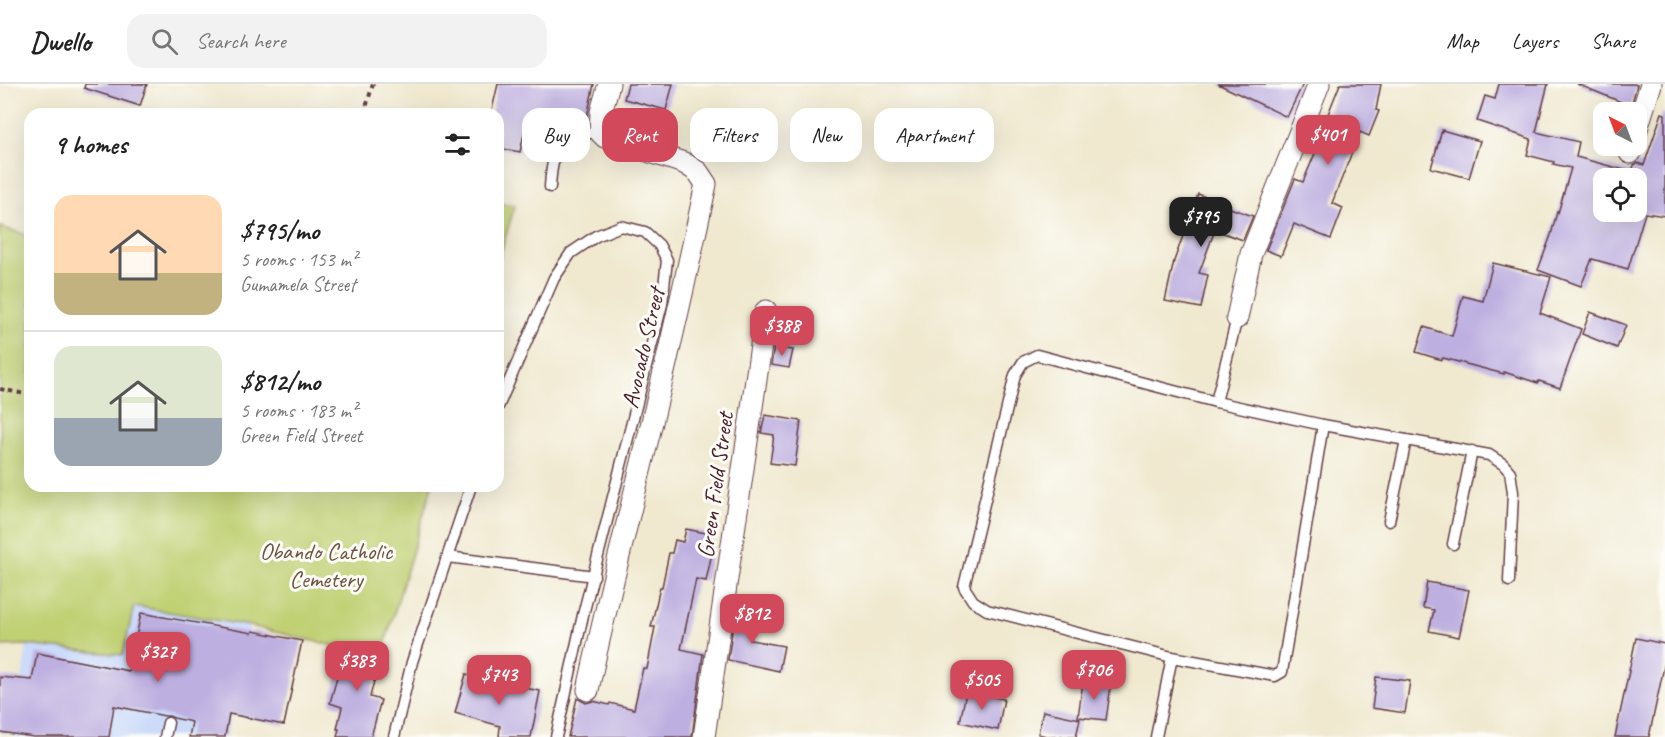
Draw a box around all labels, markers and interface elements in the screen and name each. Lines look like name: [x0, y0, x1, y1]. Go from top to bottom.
search box: [127, 14, 547, 68]
text: Dwello: [30, 24, 91, 59]
icon: search: [148, 25, 181, 58]
text: Search here: [196, 27, 286, 55]
text: Map: [1446, 28, 1479, 54]
text: Layers: [1512, 28, 1558, 54]
text: Share: [1591, 28, 1635, 54]
north arrow: [1593, 102, 1647, 156]
map controls: [1593, 102, 1647, 222]
chip: Buy: [522, 108, 590, 162]
chip: Rent: [602, 108, 678, 162]
chip: Filters: [690, 108, 778, 162]
chip: New: [790, 108, 862, 162]
chip: Apartment: [874, 108, 994, 162]
pin: $401: [1292, 115, 1364, 166]
text: $401: [1310, 122, 1346, 147]
text: 9 homes: [54, 128, 127, 161]
icon: filters: [441, 128, 474, 161]
button: locate: [1593, 168, 1647, 222]
pin: $795: [1165, 197, 1237, 248]
text: $795: [1183, 204, 1219, 229]
text: $795/mo: [240, 214, 319, 247]
icon: home: [102, 219, 174, 291]
text: 5 rooms · 153 m²: [240, 247, 357, 272]
text: Gumamela Street: [240, 272, 356, 297]
street label: Avocado Street: [615, 282, 672, 411]
pin: $388: [746, 306, 818, 357]
text: $388: [764, 313, 800, 338]
text: $812/mo: [240, 365, 320, 398]
icon: home: [102, 370, 174, 442]
text: 5 rooms · 183 m²: [240, 398, 357, 423]
street label: Green Field Street: [690, 408, 740, 560]
text: Green Field Street: [240, 423, 362, 448]
park label: Obando Catholic Cemetery: [260, 536, 394, 594]
pin: $812: [716, 594, 788, 645]
text: $812: [734, 601, 770, 626]
pin: $327: [122, 632, 194, 683]
text: $327: [140, 639, 176, 664]
pin: $383: [321, 641, 393, 692]
text: $383: [339, 648, 375, 673]
pin: $706: [1058, 650, 1130, 701]
pin: $743: [463, 655, 535, 706]
text: $706: [1076, 657, 1112, 682]
pin: $505: [946, 660, 1018, 711]
text: $743: [481, 662, 517, 687]
text: $505: [964, 667, 1000, 692]

